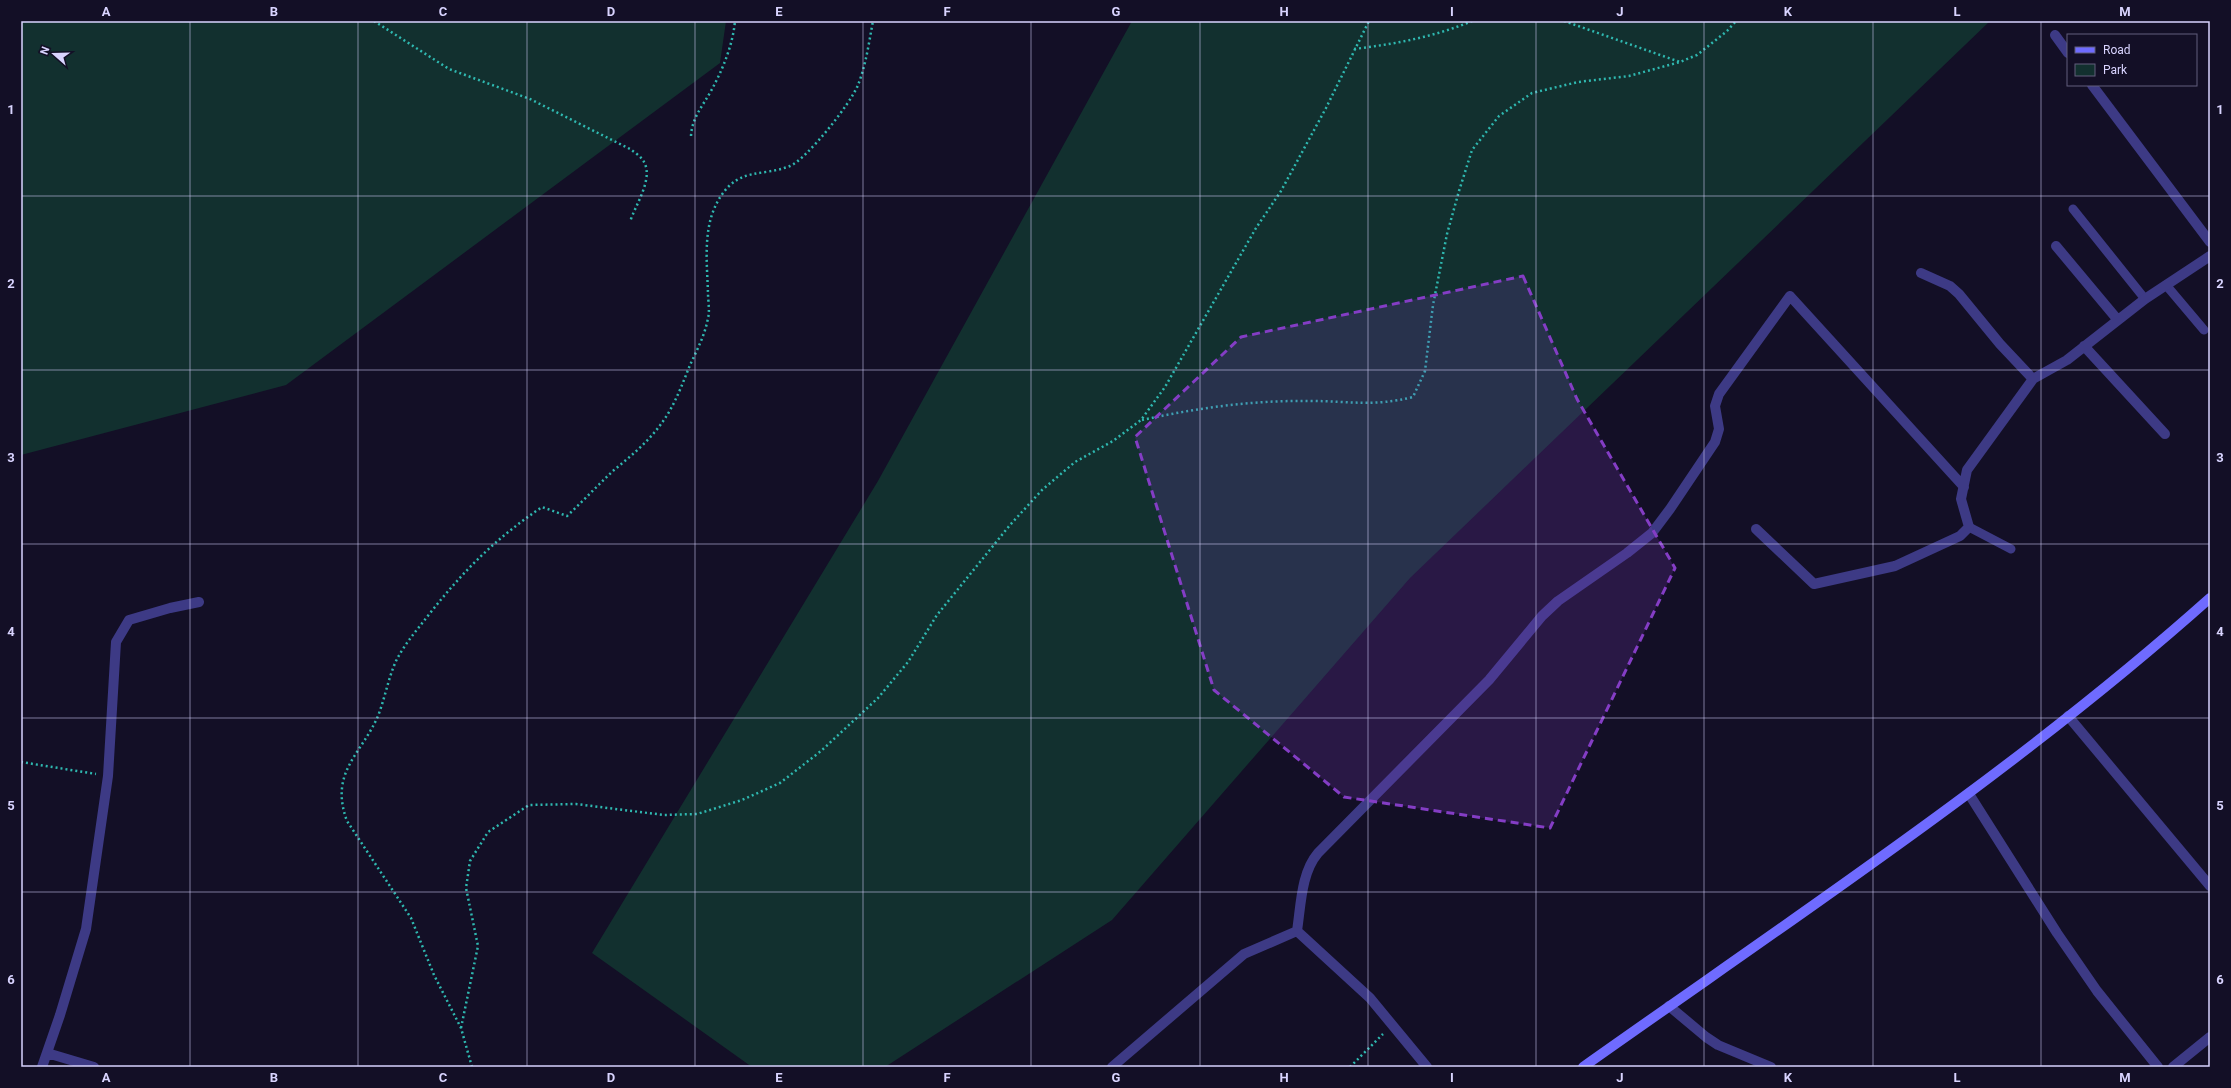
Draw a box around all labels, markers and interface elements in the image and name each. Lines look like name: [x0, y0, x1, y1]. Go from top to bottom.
text: A: [102, 4, 111, 19]
text: B: [270, 4, 278, 19]
text: C: [439, 4, 448, 19]
text: D: [607, 4, 615, 19]
text: E: [775, 4, 783, 19]
text: F: [943, 4, 951, 19]
text: G: [1112, 4, 1121, 19]
text: H: [1279, 4, 1289, 19]
text: I: [1450, 4, 1454, 19]
text: J: [1616, 4, 1624, 19]
text: K: [1784, 4, 1793, 19]
text: L: [1953, 4, 1961, 19]
text: M: [2119, 4, 2131, 19]
north arrow: [34, 34, 74, 74]
legend: [2067, 34, 2197, 86]
text: Road: [2103, 43, 2131, 57]
text: N: [38, 45, 53, 57]
text: Park: [2103, 63, 2128, 77]
text: 1: [7, 102, 15, 117]
text: 1: [2216, 102, 2224, 117]
text: 2: [7, 276, 15, 291]
text: 2: [2216, 276, 2224, 291]
text: 3: [7, 450, 15, 465]
text: 3: [2216, 450, 2224, 465]
text: 4: [7, 624, 15, 639]
text: 4: [2216, 624, 2224, 639]
text: 5: [7, 798, 15, 813]
text: 5: [2216, 798, 2224, 813]
text: 6: [7, 972, 15, 987]
text: 6: [2216, 972, 2224, 987]
text: A: [102, 1070, 111, 1085]
text: B: [270, 1070, 278, 1085]
text: C: [439, 1070, 448, 1085]
text: D: [607, 1070, 615, 1085]
text: E: [775, 1070, 783, 1085]
text: F: [943, 1070, 951, 1085]
text: G: [1112, 1070, 1121, 1085]
text: H: [1279, 1070, 1289, 1085]
text: I: [1450, 1070, 1454, 1085]
text: J: [1616, 1070, 1624, 1085]
text: K: [1784, 1070, 1793, 1085]
text: L: [1953, 1070, 1961, 1085]
text: M: [2119, 1070, 2131, 1085]

